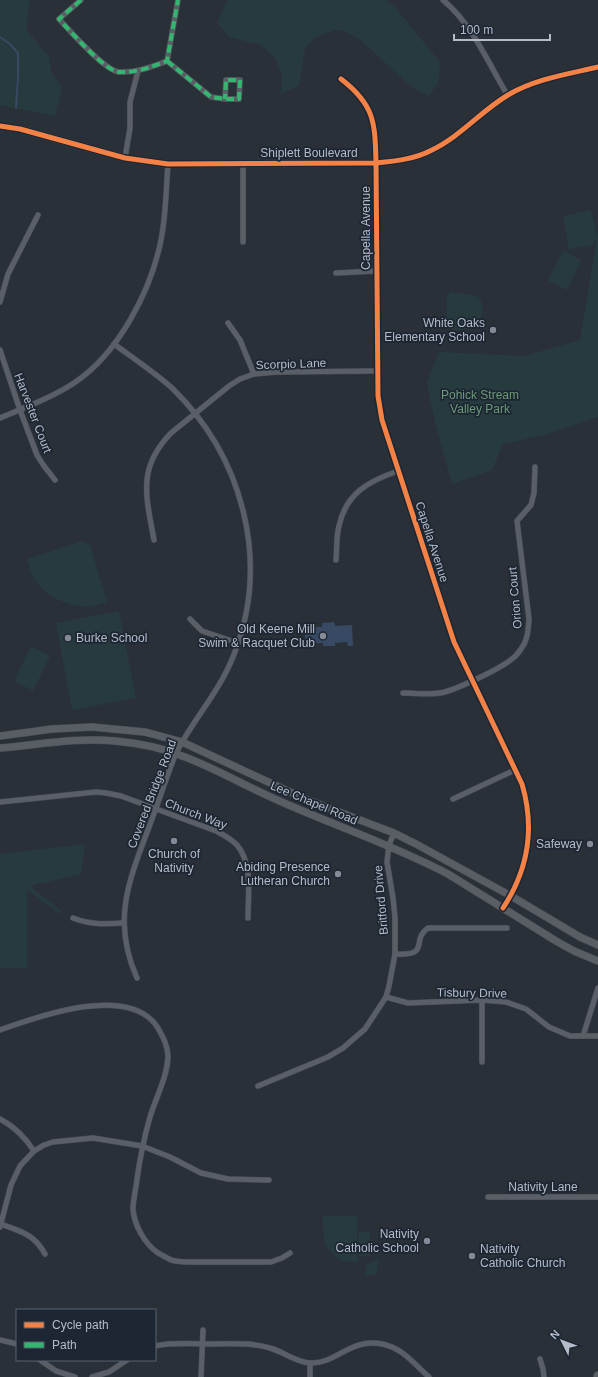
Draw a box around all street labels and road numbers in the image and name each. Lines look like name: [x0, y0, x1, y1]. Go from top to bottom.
street label: Shiplett Boulevard: [260, 146, 358, 160]
street label: Capella Avenue: [359, 186, 373, 270]
street label: Scorpio Lane: [255, 356, 327, 372]
street label: Harvester Court: [11, 371, 55, 456]
street label: Capella Avenue: [412, 500, 452, 584]
street label: Orion Court: [505, 566, 525, 630]
street label: Covered Bridge Road: [125, 738, 179, 850]
street label: Lee Chapel Road: [268, 778, 360, 828]
street label: Church Way: [163, 796, 229, 832]
street label: Britford Drive: [371, 864, 391, 935]
street label: Tisbury Drive: [437, 985, 508, 1001]
street label: Nativity Lane: [508, 1180, 578, 1194]

